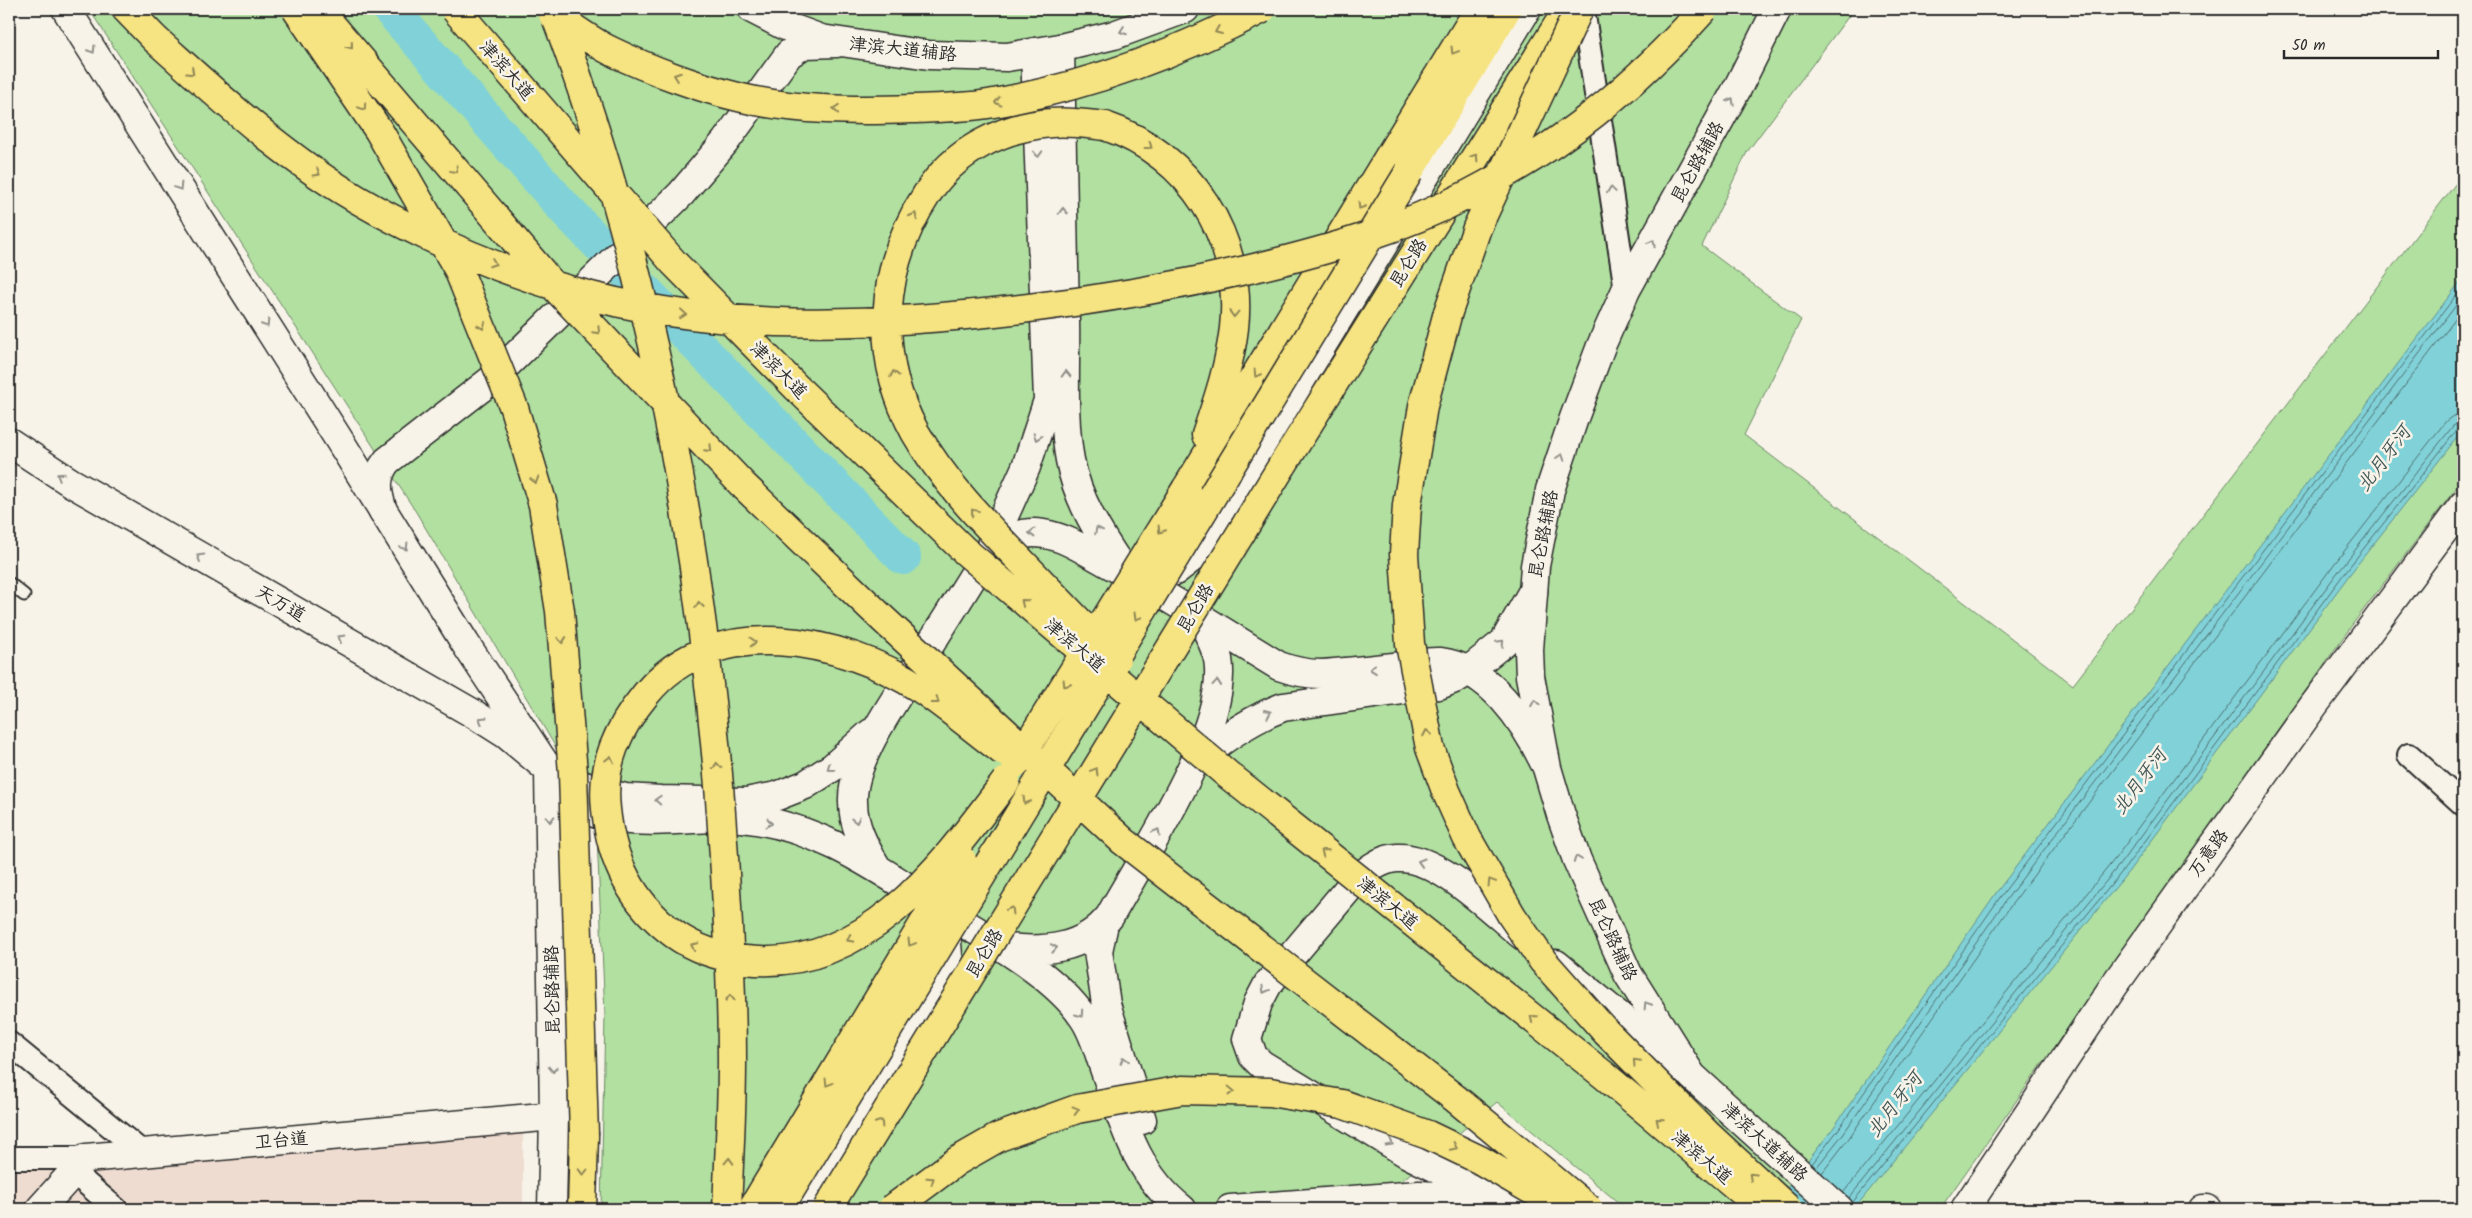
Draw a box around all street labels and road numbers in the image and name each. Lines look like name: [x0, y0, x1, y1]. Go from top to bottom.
street label: 津滨大道辅路: [848, 30, 958, 71]
street label: 津滨大道: [471, 34, 540, 108]
street label: 昆仑路辅路: [1664, 116, 1733, 209]
street label: 昆仑路: [1383, 233, 1436, 294]
street label: 津滨大道: [742, 335, 814, 407]
street label: 昆仑路辅路: [1522, 487, 1567, 581]
street label: 天万道: [250, 578, 311, 630]
street label: 昆仑路: [1170, 578, 1223, 639]
street label: 津滨大道: [1037, 612, 1111, 680]
street label: 万意路: [2182, 824, 2237, 884]
street label: 津滨大道: [1350, 870, 1424, 938]
street label: 昆仑路辅路: [1579, 893, 1644, 987]
street label: 昆仑路: [959, 923, 1012, 984]
street label: 昆仑路辅路: [538, 945, 569, 1035]
street label: 津滨大道辅路: [1714, 1096, 1814, 1190]
street label: 津滨大道: [1664, 1124, 1738, 1192]
street label: 卫台道: [253, 1125, 309, 1158]

